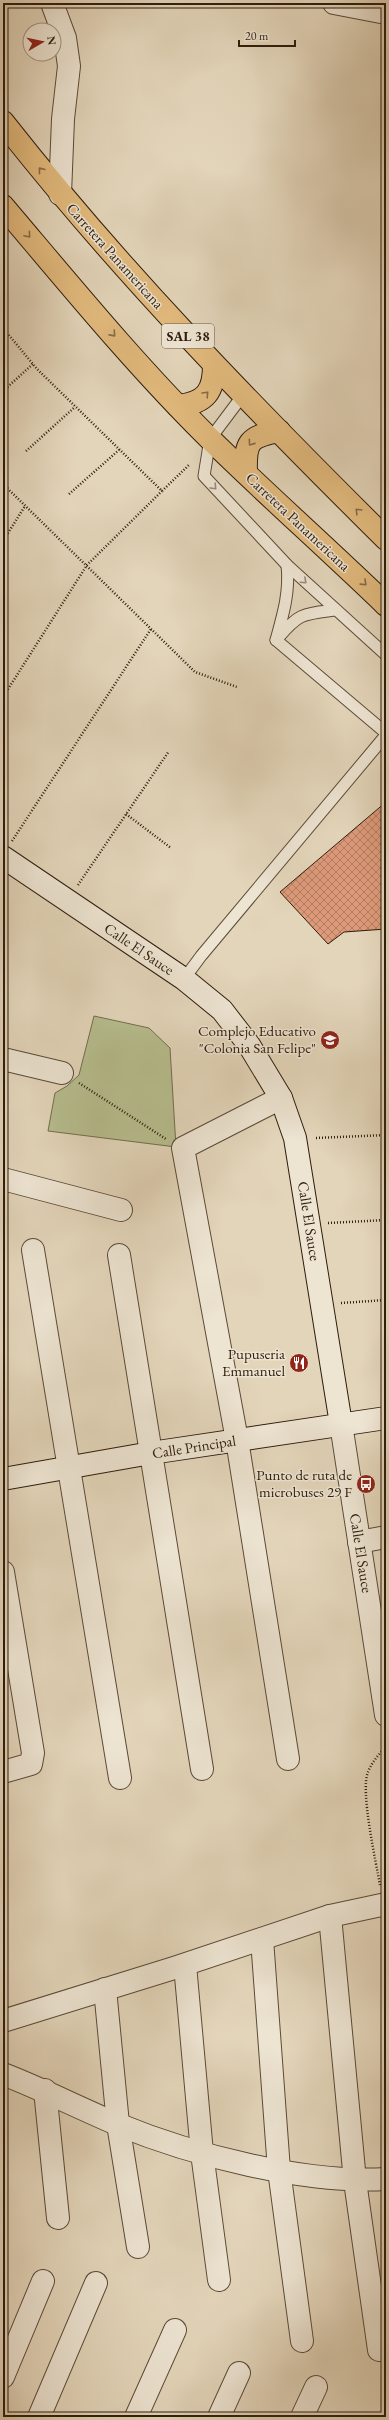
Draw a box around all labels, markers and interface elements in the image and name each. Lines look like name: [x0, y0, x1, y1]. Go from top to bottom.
north arrow: [22, 22, 62, 62]
scale bar: [239, 22, 295, 48]
text: 20 m: [245, 28, 269, 44]
text: N: [44, 35, 60, 46]
one-way arrow: [38, 168, 45, 175]
street label: Carretera Panamericana: [63, 199, 168, 313]
one-way arrow: [24, 231, 31, 238]
road number: SAL 38: [162, 324, 214, 348]
one-way arrow: [108, 329, 116, 337]
one-way arrow: [201, 391, 208, 398]
one-way arrow: [249, 438, 256, 445]
street label: Carretera Panamericana: [242, 468, 355, 575]
one-way arrow: [209, 482, 217, 490]
one-way arrow: [355, 508, 363, 516]
one-way arrow: [299, 576, 307, 583]
one-way arrow: [359, 578, 367, 586]
street label: Calle El Sauce: [101, 918, 178, 979]
place label: Complejo Educativo "Colonia San Felipe": [198, 1021, 316, 1057]
school or university icon: Complejo Educativo "Colonia San Felipe": [319, 1029, 341, 1051]
street label: Calle El Sauce: [294, 1180, 325, 1262]
place label: Pupuseria Emmanuel: [222, 1344, 285, 1380]
restaurant icon: Pupuseria Emmanuel: [288, 1352, 310, 1374]
street label: Calle Principal: [151, 1430, 237, 1462]
place label: Punto de ruta de microbuses 29 F: [256, 1465, 352, 1501]
bus stop icon: Punto de ruta de microbuses 29 F: [355, 1473, 377, 1495]
street label: Calle El Sauce: [346, 1512, 377, 1594]

